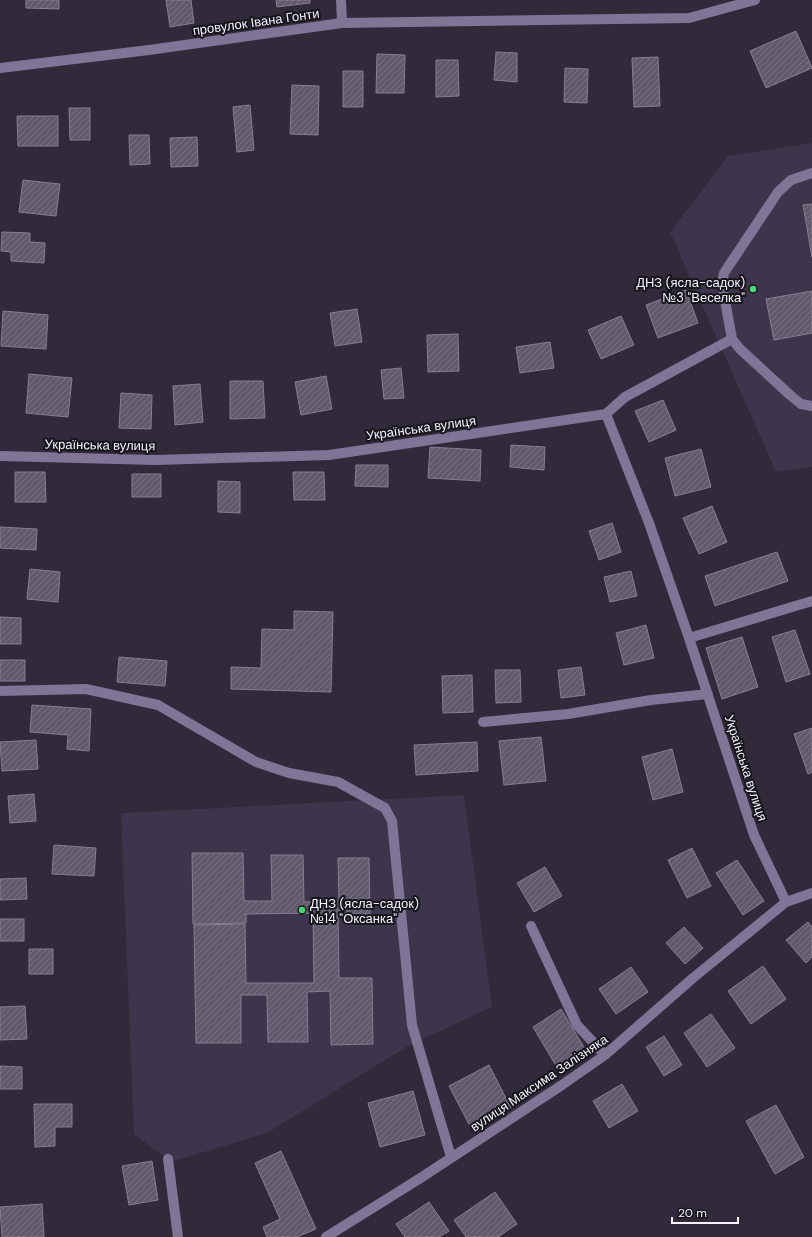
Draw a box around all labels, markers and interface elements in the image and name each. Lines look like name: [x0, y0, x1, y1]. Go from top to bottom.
street label: провулок Івана Гонти: [192, 5, 320, 39]
place label: ДНЗ (ясла-садок) №3 "Веселка": [636, 274, 745, 306]
marker: ДНЗ (ясла-садок) №3 "Веселка": [748, 284, 758, 294]
street label: Українська вулиця: [365, 412, 477, 444]
street label: Українська вулиця: [45, 436, 155, 454]
street label: Українська вулиця: [721, 713, 771, 823]
place label: ДНЗ (ясла-садок) №14 "Оксанка": [310, 895, 419, 927]
marker: ДНЗ (ясла-садок) №14 "Оксанка": [297, 905, 307, 915]
street label: вулиця Максима Залізняка: [467, 1030, 612, 1135]
scale bar: [672, 1199, 738, 1225]
text: 20 m: [678, 1205, 707, 1221]

